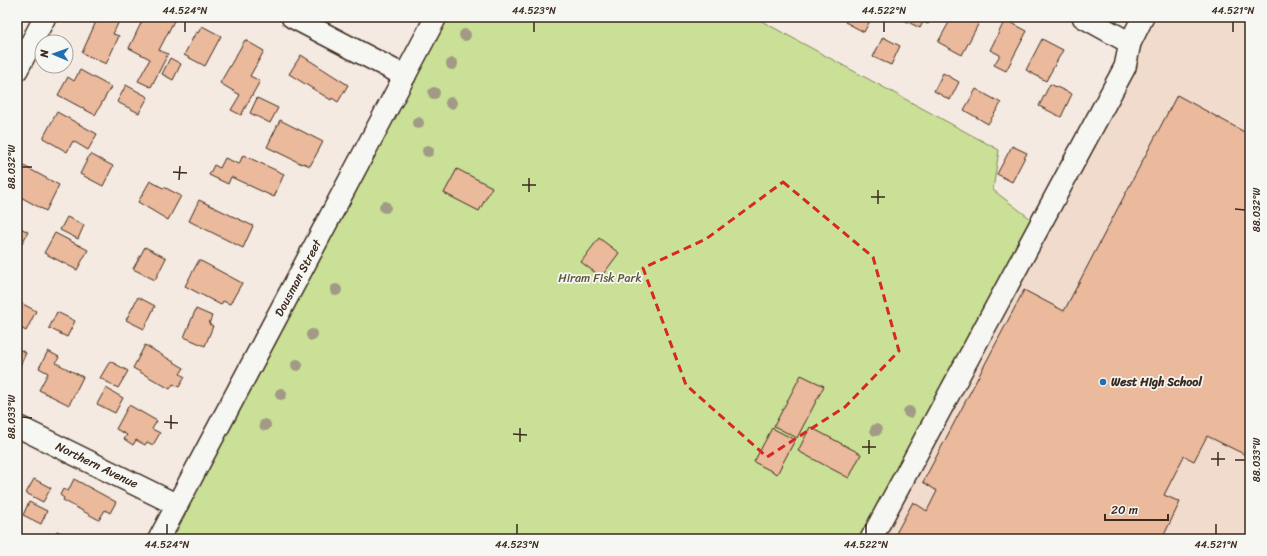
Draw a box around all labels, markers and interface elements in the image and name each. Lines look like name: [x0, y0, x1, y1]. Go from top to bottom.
text: 44.524°N: [163, 2, 207, 20]
text: 44.523°N: [512, 2, 556, 20]
text: 44.522°N: [862, 2, 906, 20]
text: 44.521°N: [1212, 2, 1255, 20]
north arrow: [34, 34, 74, 74]
text: N: [35, 49, 54, 59]
text: 88.032°W: [3, 144, 21, 189]
text: 88.032°W: [1248, 187, 1266, 232]
street label: Dousman Street: [268, 234, 328, 321]
park label: Hiram Fisk Park: [558, 267, 642, 289]
place label: West High School: [1111, 371, 1202, 393]
marker: West High School: [1098, 377, 1108, 387]
text: 88.033°W: [3, 395, 21, 439]
street label: Northern Avenue: [52, 435, 142, 495]
text: 88.033°W: [1248, 438, 1266, 482]
scale bar: [1105, 496, 1168, 522]
text: 20 m: [1111, 499, 1138, 521]
text: 44.524°N: [145, 536, 189, 554]
text: 44.523°N: [495, 536, 539, 554]
text: 44.522°N: [844, 536, 888, 554]
text: 44.521°N: [1195, 536, 1238, 554]

